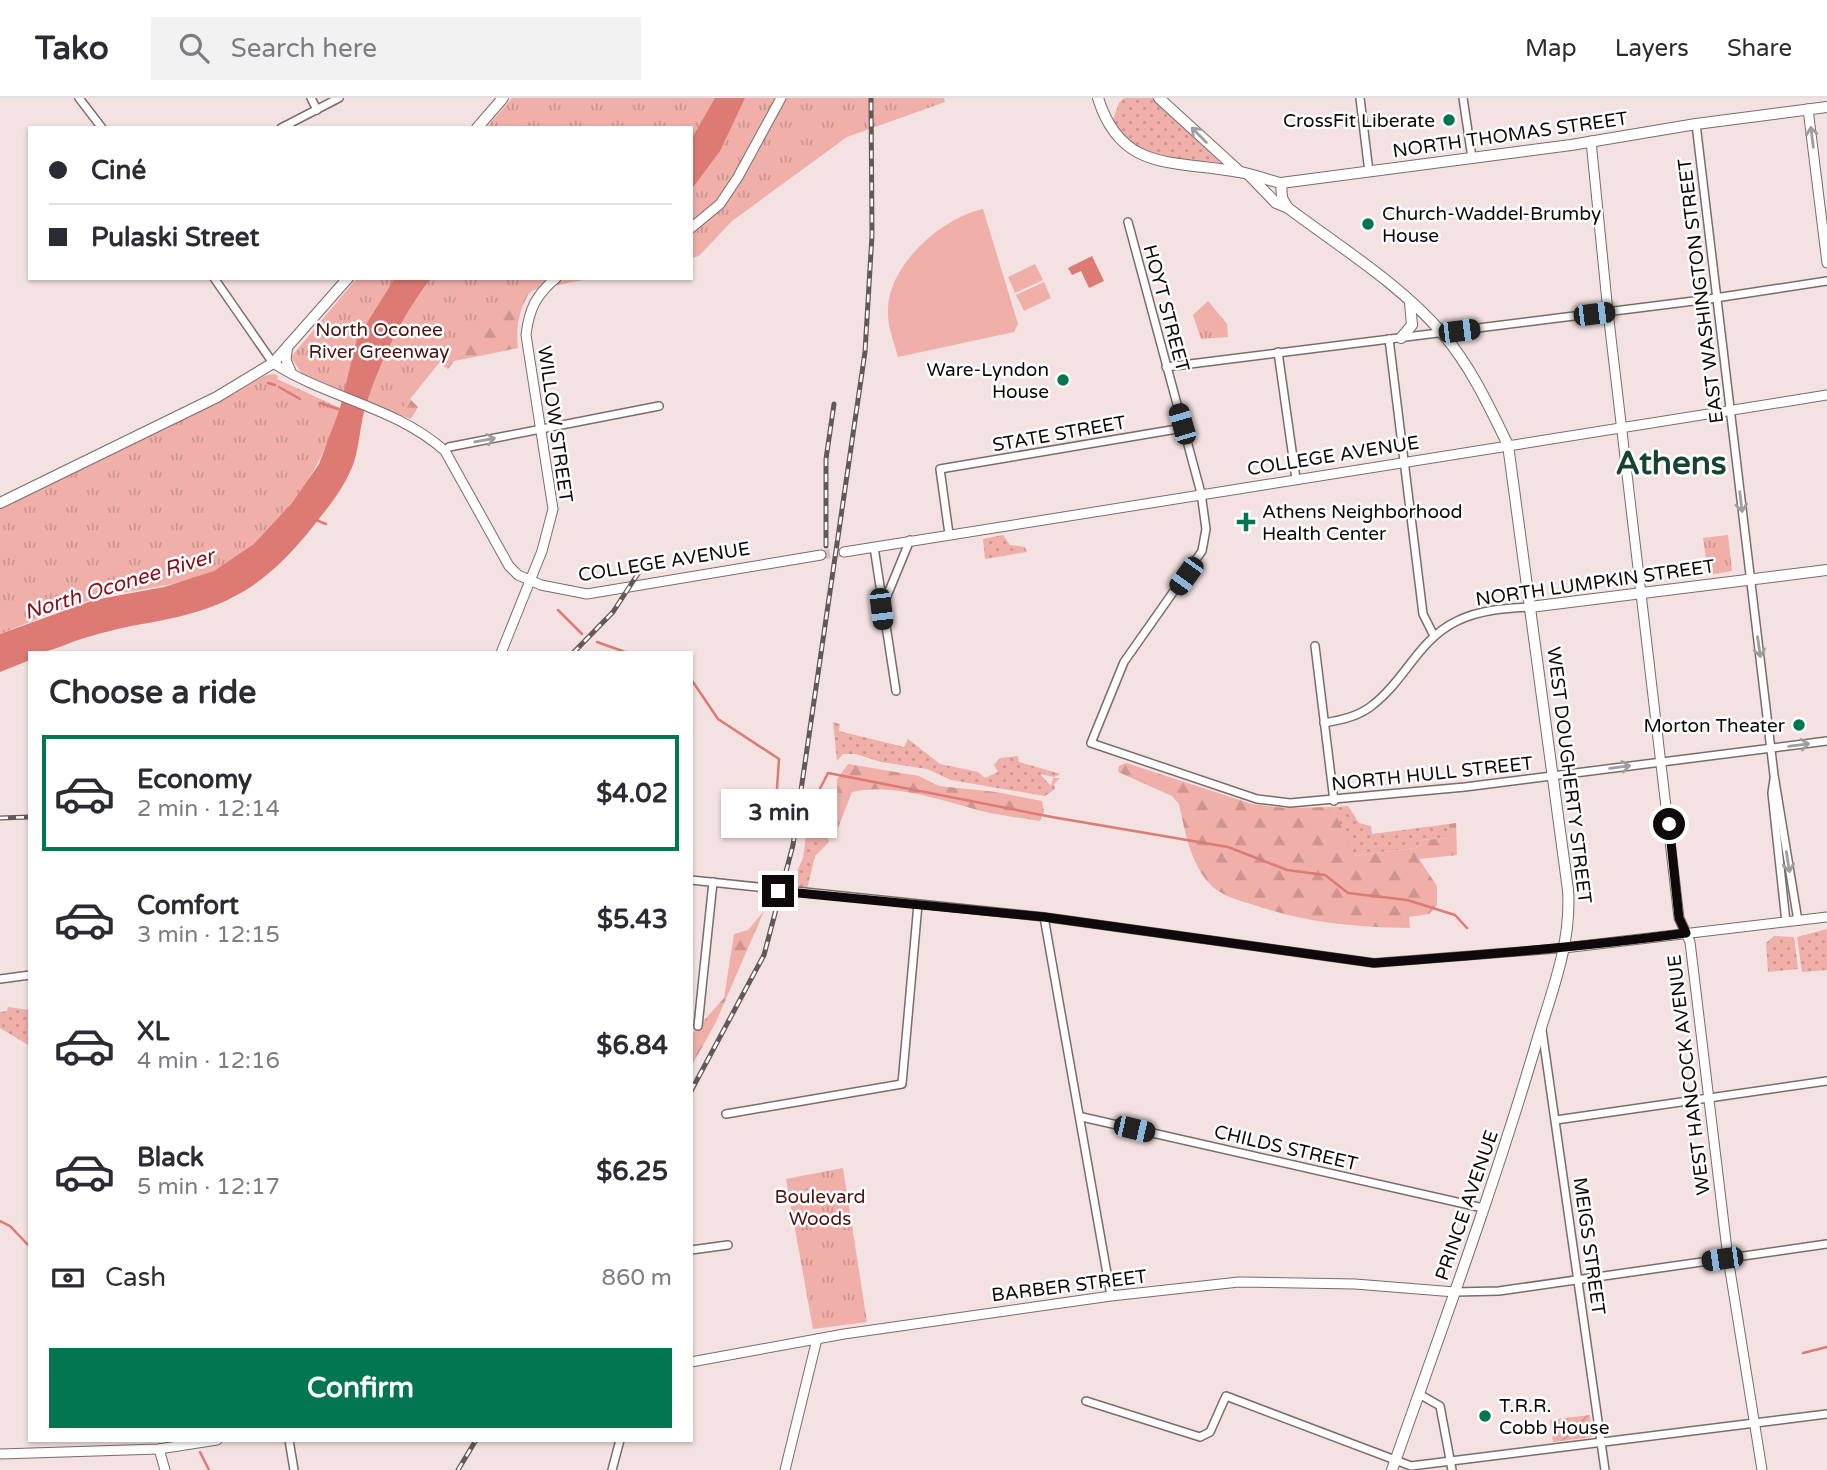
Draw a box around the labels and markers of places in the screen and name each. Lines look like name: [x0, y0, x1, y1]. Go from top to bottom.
place label: CrossFit Liberate: [1283, 110, 1435, 132]
marker: CrossFit Liberate: [1441, 112, 1457, 128]
place label: Church-Waddel-Brumby House: [1382, 203, 1601, 247]
marker: Church-Waddel-Brumby House: [1360, 216, 1376, 232]
place label: Ware-Lyndon House: [927, 359, 1049, 403]
marker: Ware-Lyndon House: [1055, 372, 1071, 388]
place label: Athens Neighborhood Health Center: [1262, 501, 1462, 545]
marker: Athens Neighborhood Health Center: [1236, 512, 1256, 532]
place label: Morton Theater: [1644, 715, 1786, 737]
marker: Morton Theater: [1791, 717, 1807, 733]
place label: T.R.R. Cobb House: [1499, 1395, 1609, 1439]
marker: T.R.R. Cobb House: [1477, 1408, 1493, 1424]

